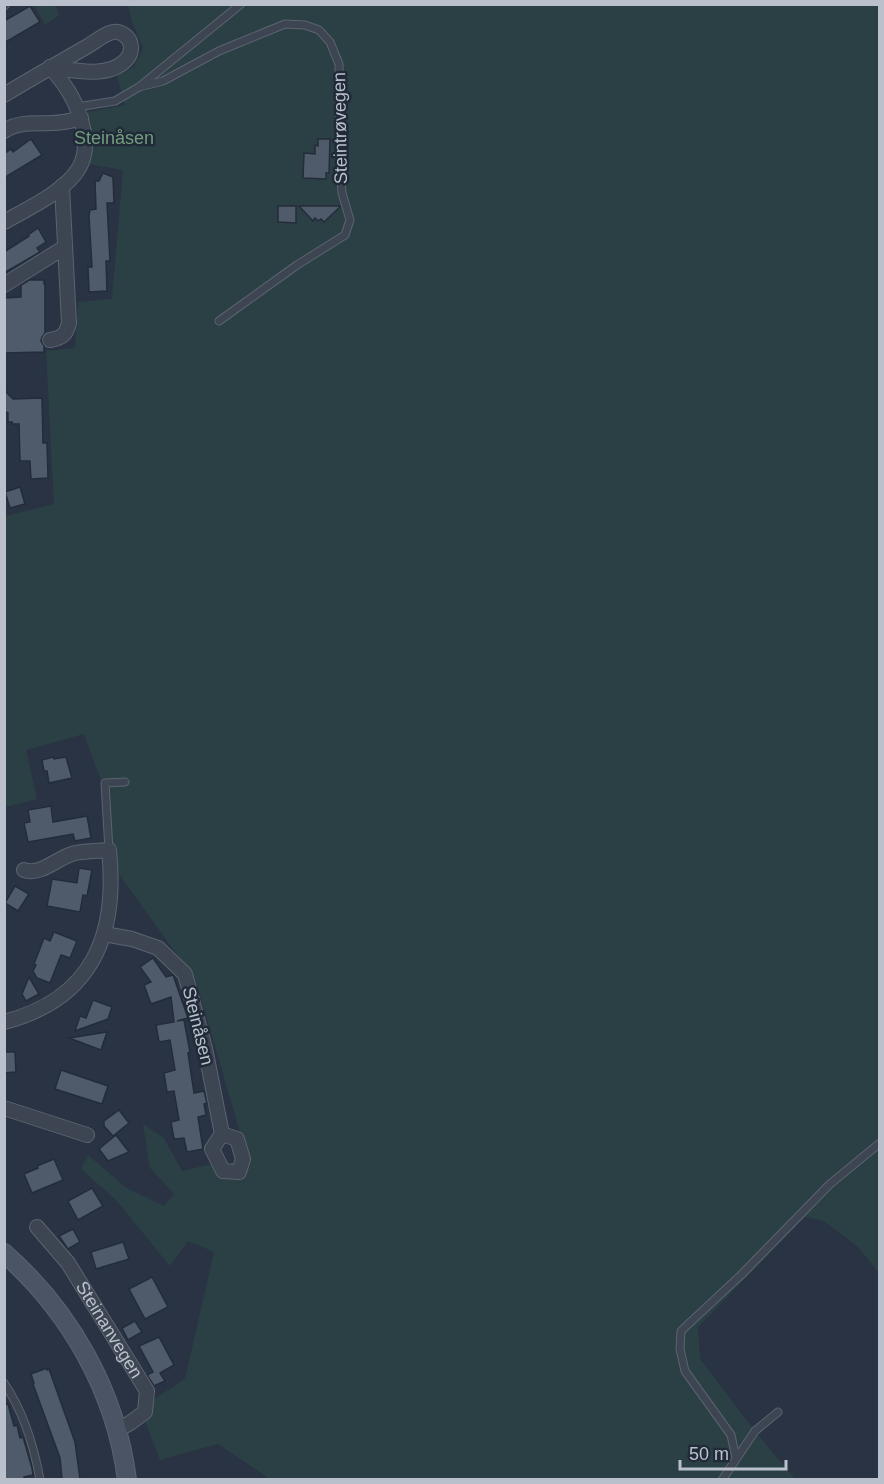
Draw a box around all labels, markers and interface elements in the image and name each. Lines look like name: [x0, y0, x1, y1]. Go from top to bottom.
street label: Steintrøvegen: [329, 72, 351, 184]
park label: Steinåsen: [74, 128, 154, 148]
street label: Steinåsen: [179, 985, 217, 1067]
street label: Steinanvegen: [72, 1278, 147, 1382]
scale bar: [680, 1433, 786, 1471]
text: 50 m: [689, 1444, 729, 1464]

